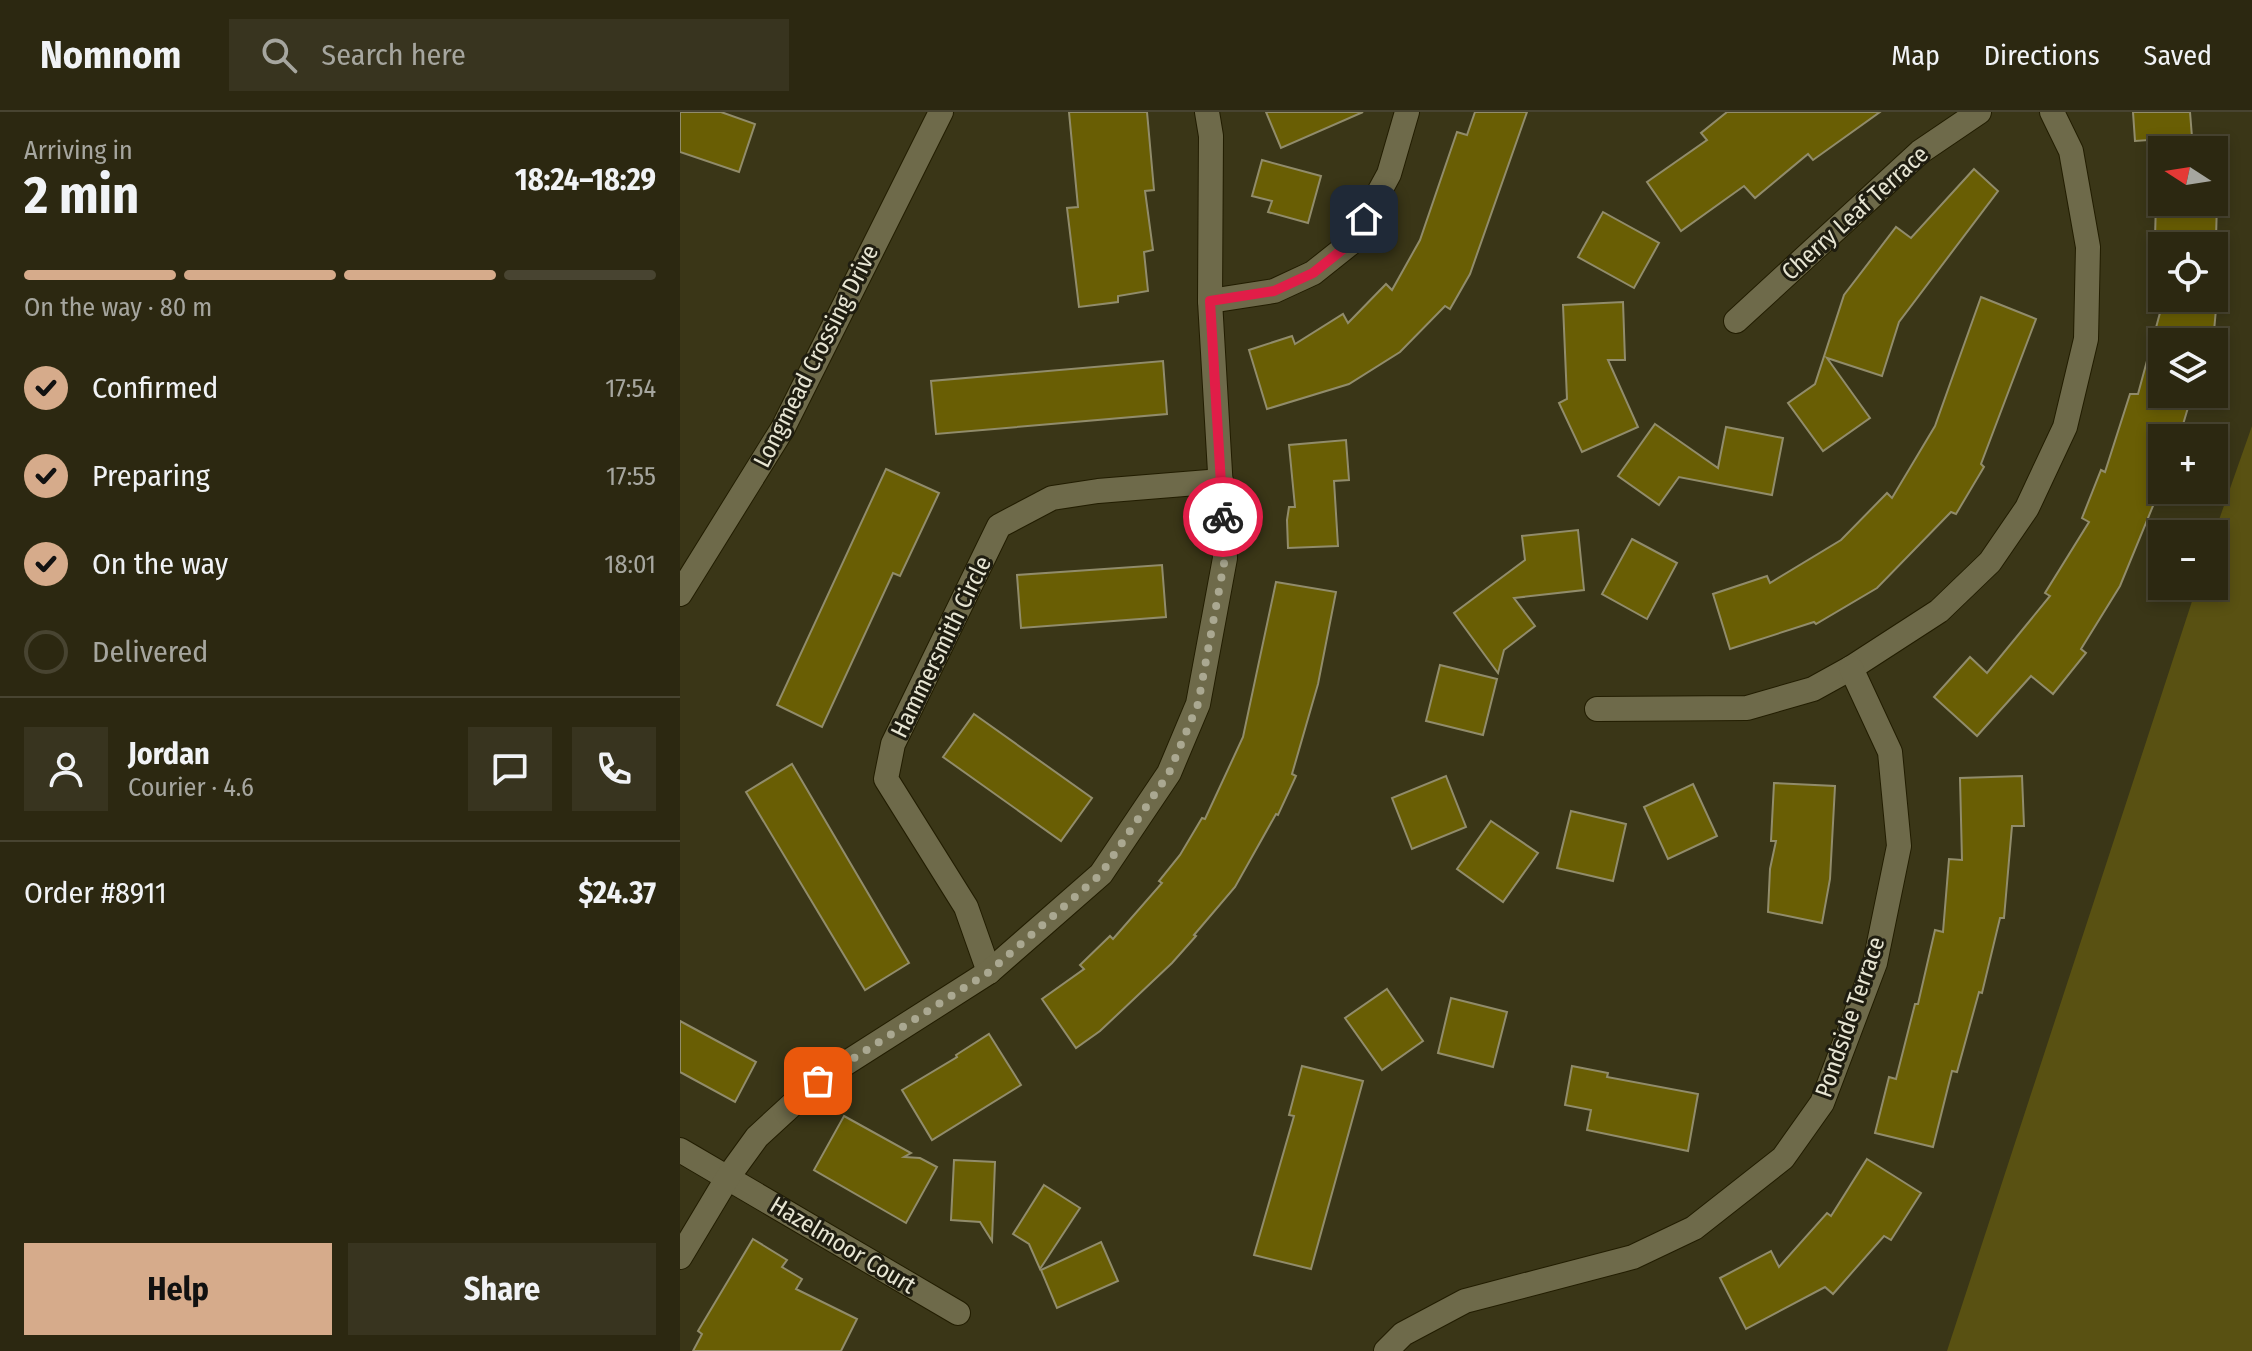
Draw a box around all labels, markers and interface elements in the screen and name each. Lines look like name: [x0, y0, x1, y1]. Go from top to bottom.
search box: [229, 19, 789, 91]
text: Nomnom: [40, 32, 181, 78]
icon: search: [257, 33, 301, 77]
text: Search here: [321, 37, 466, 73]
text: Map: [1891, 39, 1940, 72]
text: Directions: [1984, 39, 2100, 72]
text: Saved: [2144, 39, 2212, 72]
text: Arriving in: [24, 135, 133, 166]
north arrow: [2148, 136, 2228, 216]
map controls: [2148, 136, 2228, 600]
street label: Cherry Leaf Terrace: [1776, 140, 1934, 286]
text: 18:24–18:29: [515, 162, 656, 198]
text: 2 min: [24, 164, 139, 227]
pin: [1330, 185, 1398, 253]
icon: home: [1342, 197, 1386, 241]
button: locate: [2148, 232, 2228, 312]
street label: Longmead Crossing Drive: [748, 240, 884, 472]
text: On the way · 80 m: [24, 292, 212, 323]
button: layers: [2148, 328, 2228, 408]
icon: check: [24, 366, 68, 410]
text: Confirmed: [92, 370, 218, 406]
text: 17:54: [605, 373, 656, 404]
button: +: [2148, 424, 2228, 504]
icon: check: [24, 454, 68, 498]
text: Preparing: [92, 458, 210, 494]
text: 17:55: [606, 461, 656, 492]
courier: [1183, 477, 1263, 557]
icon: bike: [1201, 495, 1245, 539]
button: −: [2148, 520, 2228, 600]
icon: check: [24, 542, 68, 586]
text: On the way: [92, 546, 228, 582]
text: 18:01: [604, 549, 656, 580]
street label: Hammersmith Circle: [885, 552, 997, 742]
text: Delivered: [92, 634, 208, 670]
button: person: [24, 727, 108, 811]
button: chat: [468, 727, 552, 811]
button: phone: [572, 727, 656, 811]
text: Jordan: [128, 736, 210, 772]
text: Courier · 4.6: [128, 772, 254, 803]
text: Order #8911: [24, 875, 167, 911]
text: $24.37: [578, 875, 656, 911]
street label: Pondside Terrace: [1809, 933, 1891, 1101]
pin: [784, 1047, 852, 1115]
icon: bag: [796, 1059, 840, 1103]
street label: Hazelmoor Court: [765, 1191, 921, 1299]
button: Help: [24, 1243, 332, 1335]
button: Share: [348, 1243, 656, 1335]

